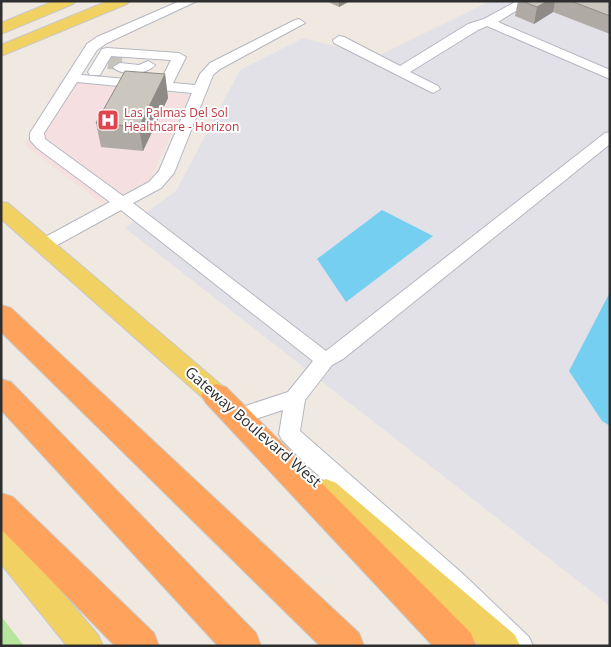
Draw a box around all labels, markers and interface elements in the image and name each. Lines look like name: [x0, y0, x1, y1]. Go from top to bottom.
place label: Las Palmas Del Sol Healthcare - Horizon: [124, 104, 239, 135]
hospital icon: Las Palmas Del Sol Healthcare - Horizon: [96, 108, 120, 132]
street label: Gateway Boulevard West: [181, 362, 326, 491]

